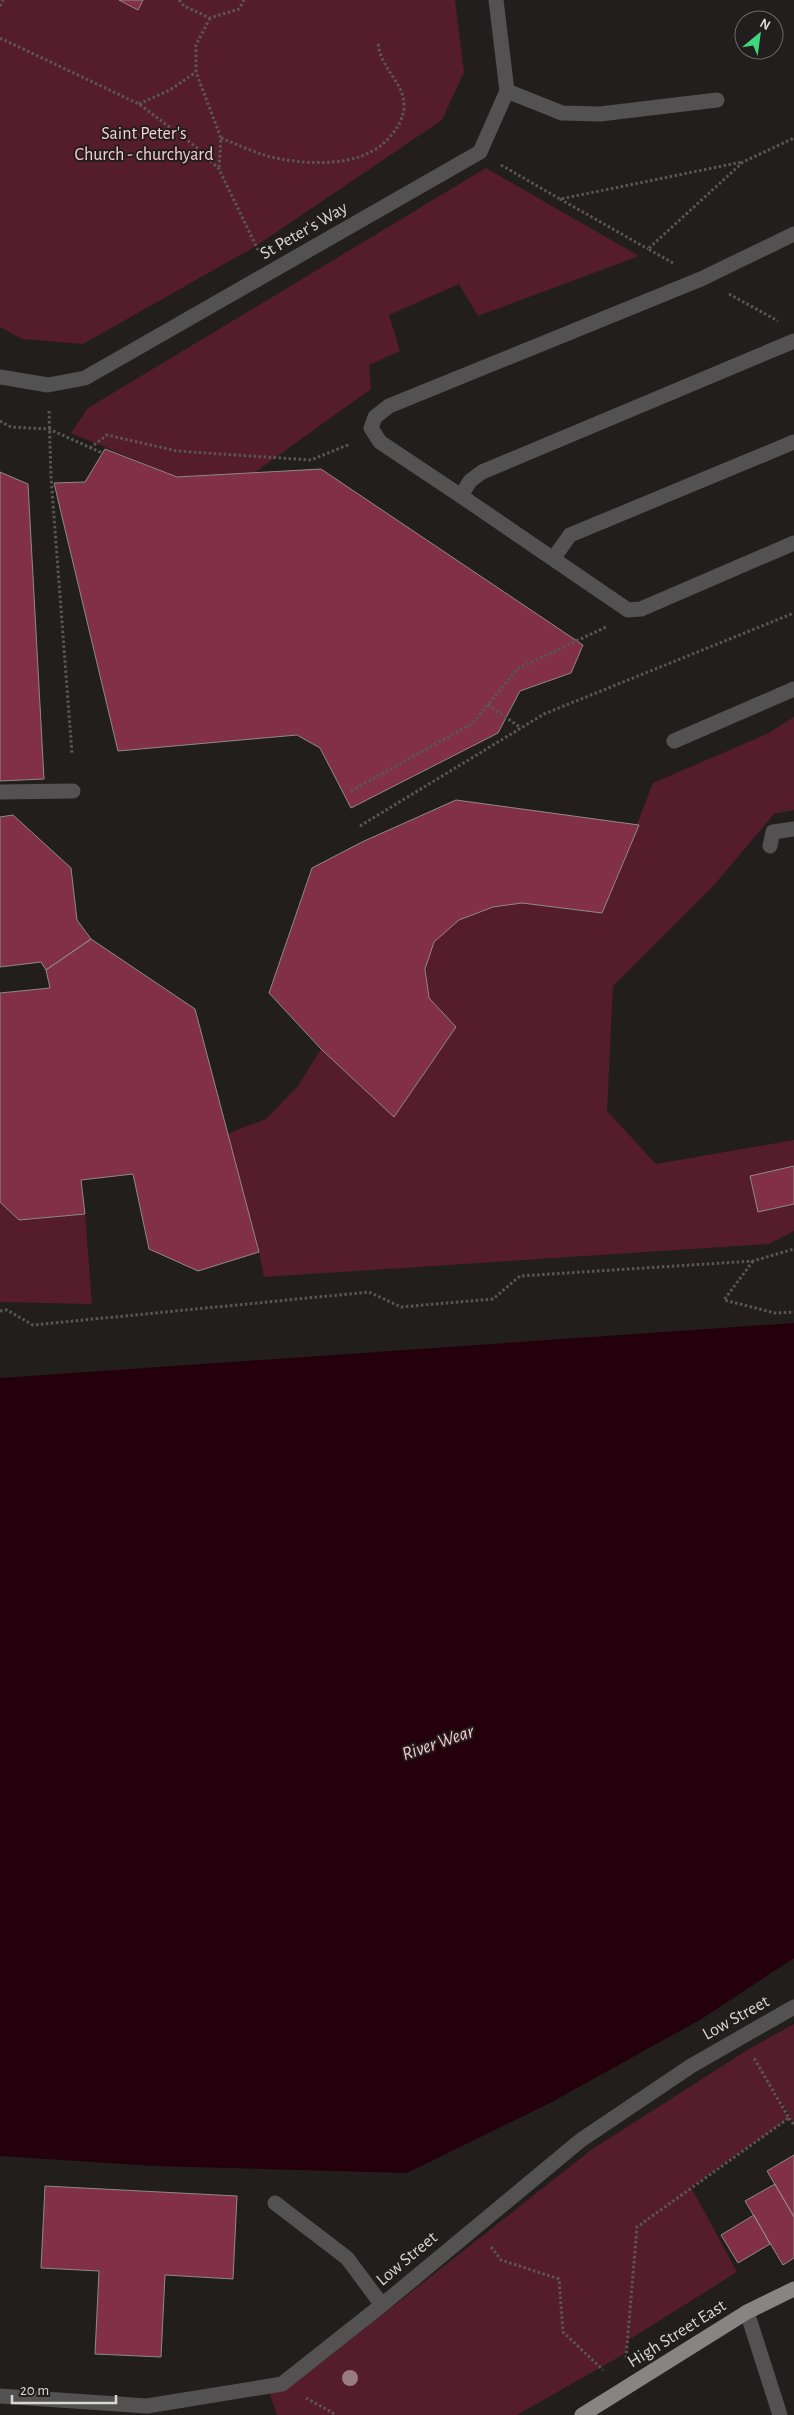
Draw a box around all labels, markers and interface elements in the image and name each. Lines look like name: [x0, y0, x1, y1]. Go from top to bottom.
north arrow: [734, 10, 784, 60]
text: N: [757, 16, 772, 33]
park label: Saint Peter's Church - churchyard: [75, 125, 213, 164]
street label: St Peter's Way: [257, 199, 351, 263]
water label: River Wear: [400, 1722, 477, 1764]
street label: Low Street: [700, 1992, 773, 2044]
street label: Low Street: [373, 2228, 441, 2289]
street label: High Street East: [625, 2297, 730, 2371]
scale bar: [12, 2372, 116, 2404]
text: 20 m: [20, 2383, 49, 2398]

